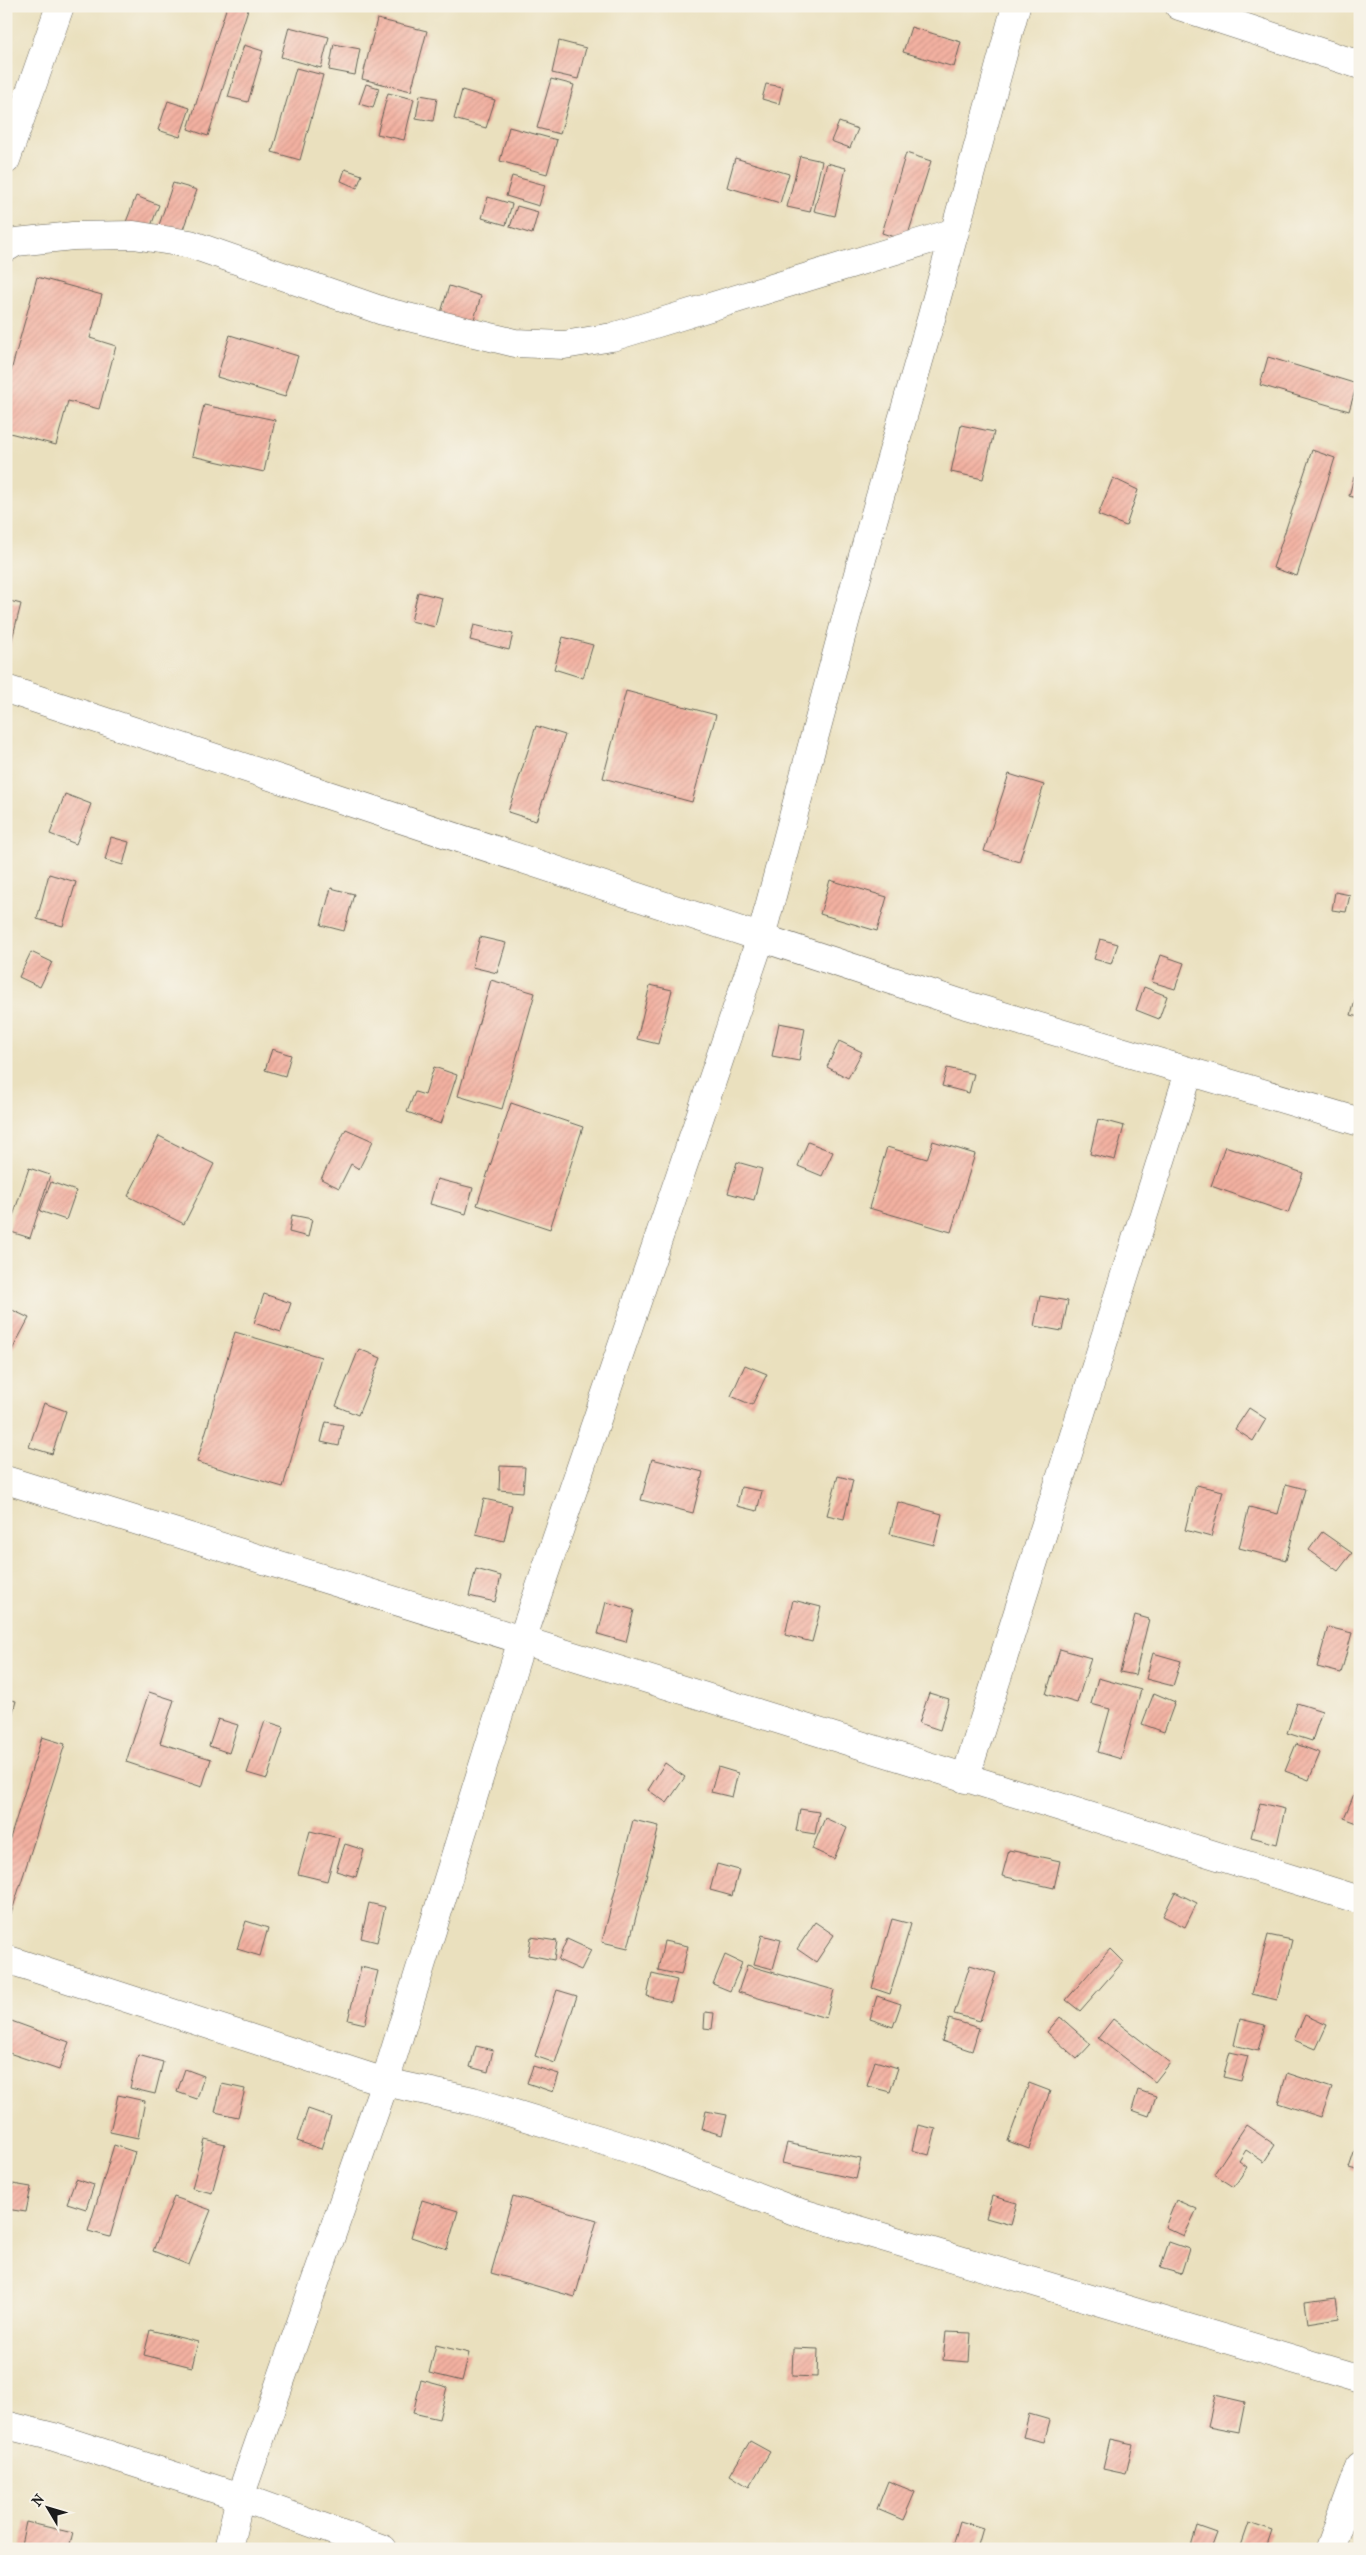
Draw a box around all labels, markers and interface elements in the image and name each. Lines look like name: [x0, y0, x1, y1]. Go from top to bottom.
north arrow: [22, 2482, 72, 2532]
text: N: [28, 2491, 48, 2510]

